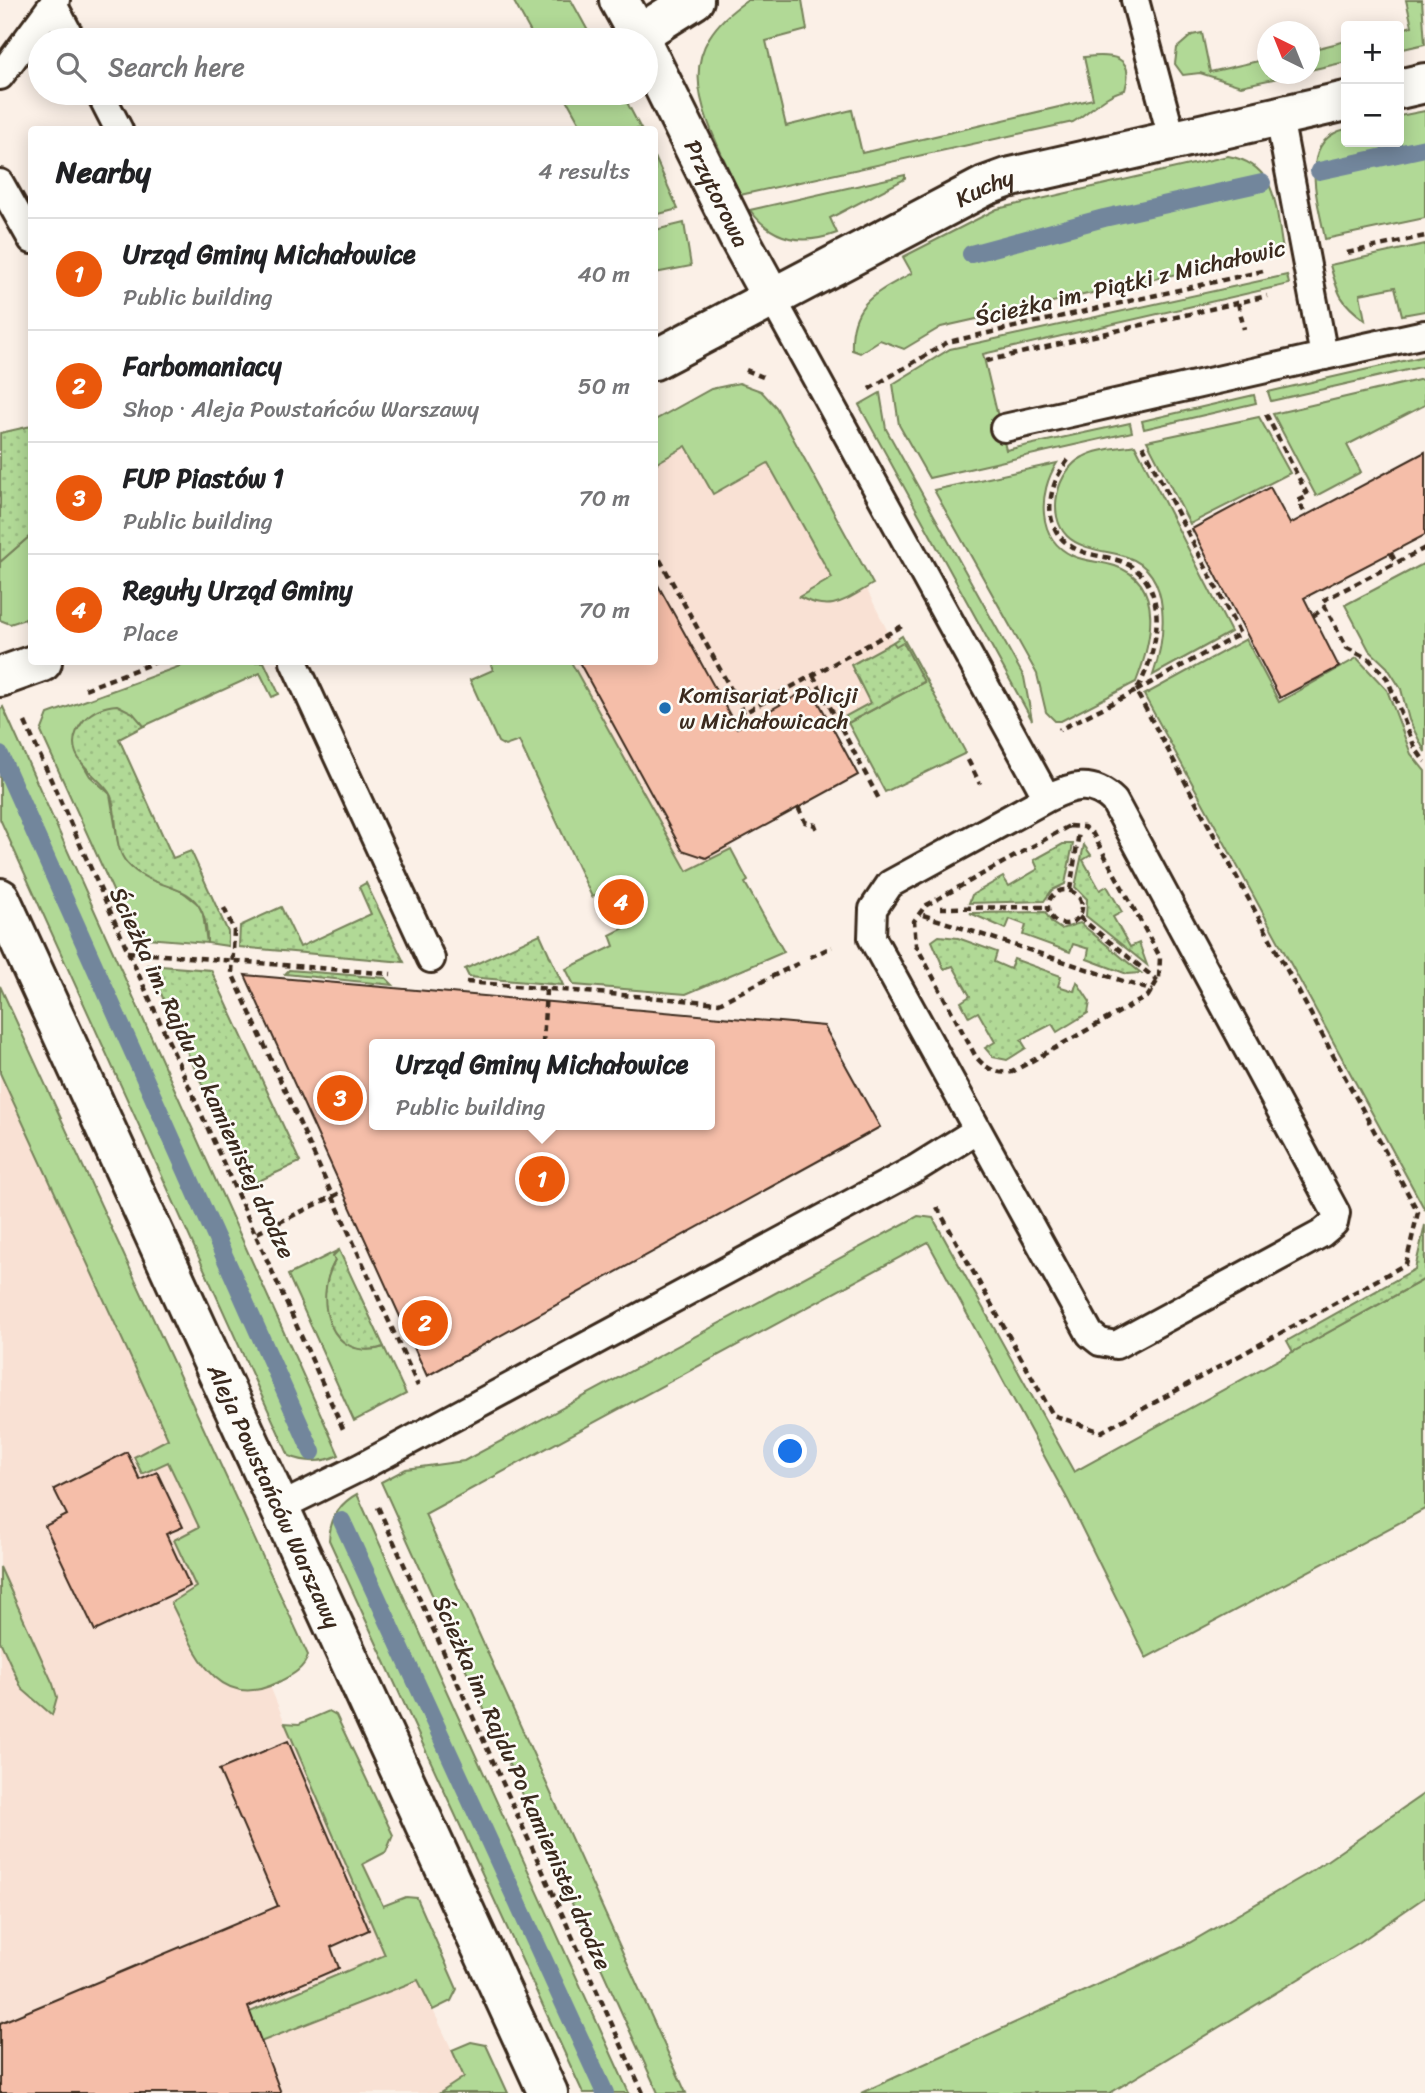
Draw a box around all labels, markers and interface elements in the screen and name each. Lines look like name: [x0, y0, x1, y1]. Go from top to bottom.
north arrow: [1257, 21, 1320, 84]
map controls: [1341, 21, 1404, 147]
button: +: [1341, 21, 1404, 84]
search box: [28, 28, 658, 105]
text: Search here: [108, 44, 245, 90]
icon: search: [52, 48, 90, 86]
button: −: [1341, 84, 1404, 147]
street label: Przytorowa: [673, 132, 761, 256]
text: Nearby: [56, 145, 151, 199]
text: 4 results: [538, 151, 630, 192]
street label: Kuchy: [947, 157, 1018, 219]
street label: Ścieżka im. Piątki z Michałowic: [971, 227, 1290, 339]
text: Urząd Gminy Michałowice: [123, 231, 416, 277]
text: 1: [74, 254, 84, 295]
text: 40 m: [577, 254, 630, 295]
text: Public building: [123, 277, 273, 318]
text: Farbomaniacy: [123, 343, 282, 389]
text: 2: [72, 366, 86, 407]
text: 50 m: [578, 366, 630, 407]
text: Shop · Aleja Powstańców Warszawy: [123, 389, 479, 430]
text: FUP Piastów 1: [123, 455, 284, 501]
text: 3: [73, 478, 85, 519]
text: 70 m: [579, 478, 630, 519]
text: Public building: [123, 501, 273, 542]
text: Reguły Urząd Gminy: [123, 567, 353, 613]
text: 4: [72, 590, 86, 631]
text: 70 m: [579, 590, 630, 631]
text: Place: [123, 613, 178, 654]
place label: Komisariat Policji w Michałowicach: [679, 675, 858, 742]
marker: Komisariat Policji w Michałowicach: [657, 700, 673, 716]
pin: 4: [598, 876, 644, 928]
street label: Ścieżka im. Rajdu Po kamienistej drodze: [97, 880, 307, 1266]
popup: [369, 1039, 715, 1130]
text: Urząd Gminy Michałowice: [396, 1041, 688, 1087]
pin: 3: [317, 1072, 363, 1124]
text: Public building: [396, 1087, 545, 1128]
pin: 1: [519, 1153, 565, 1205]
pin: 2: [402, 1297, 448, 1349]
street label: Aleja Powstańców Warszawy: [195, 1356, 353, 1636]
your location: [773, 1434, 807, 1468]
street label: Ścieżka im. Rajdu Po kamienistej drodze: [421, 1589, 624, 1977]

